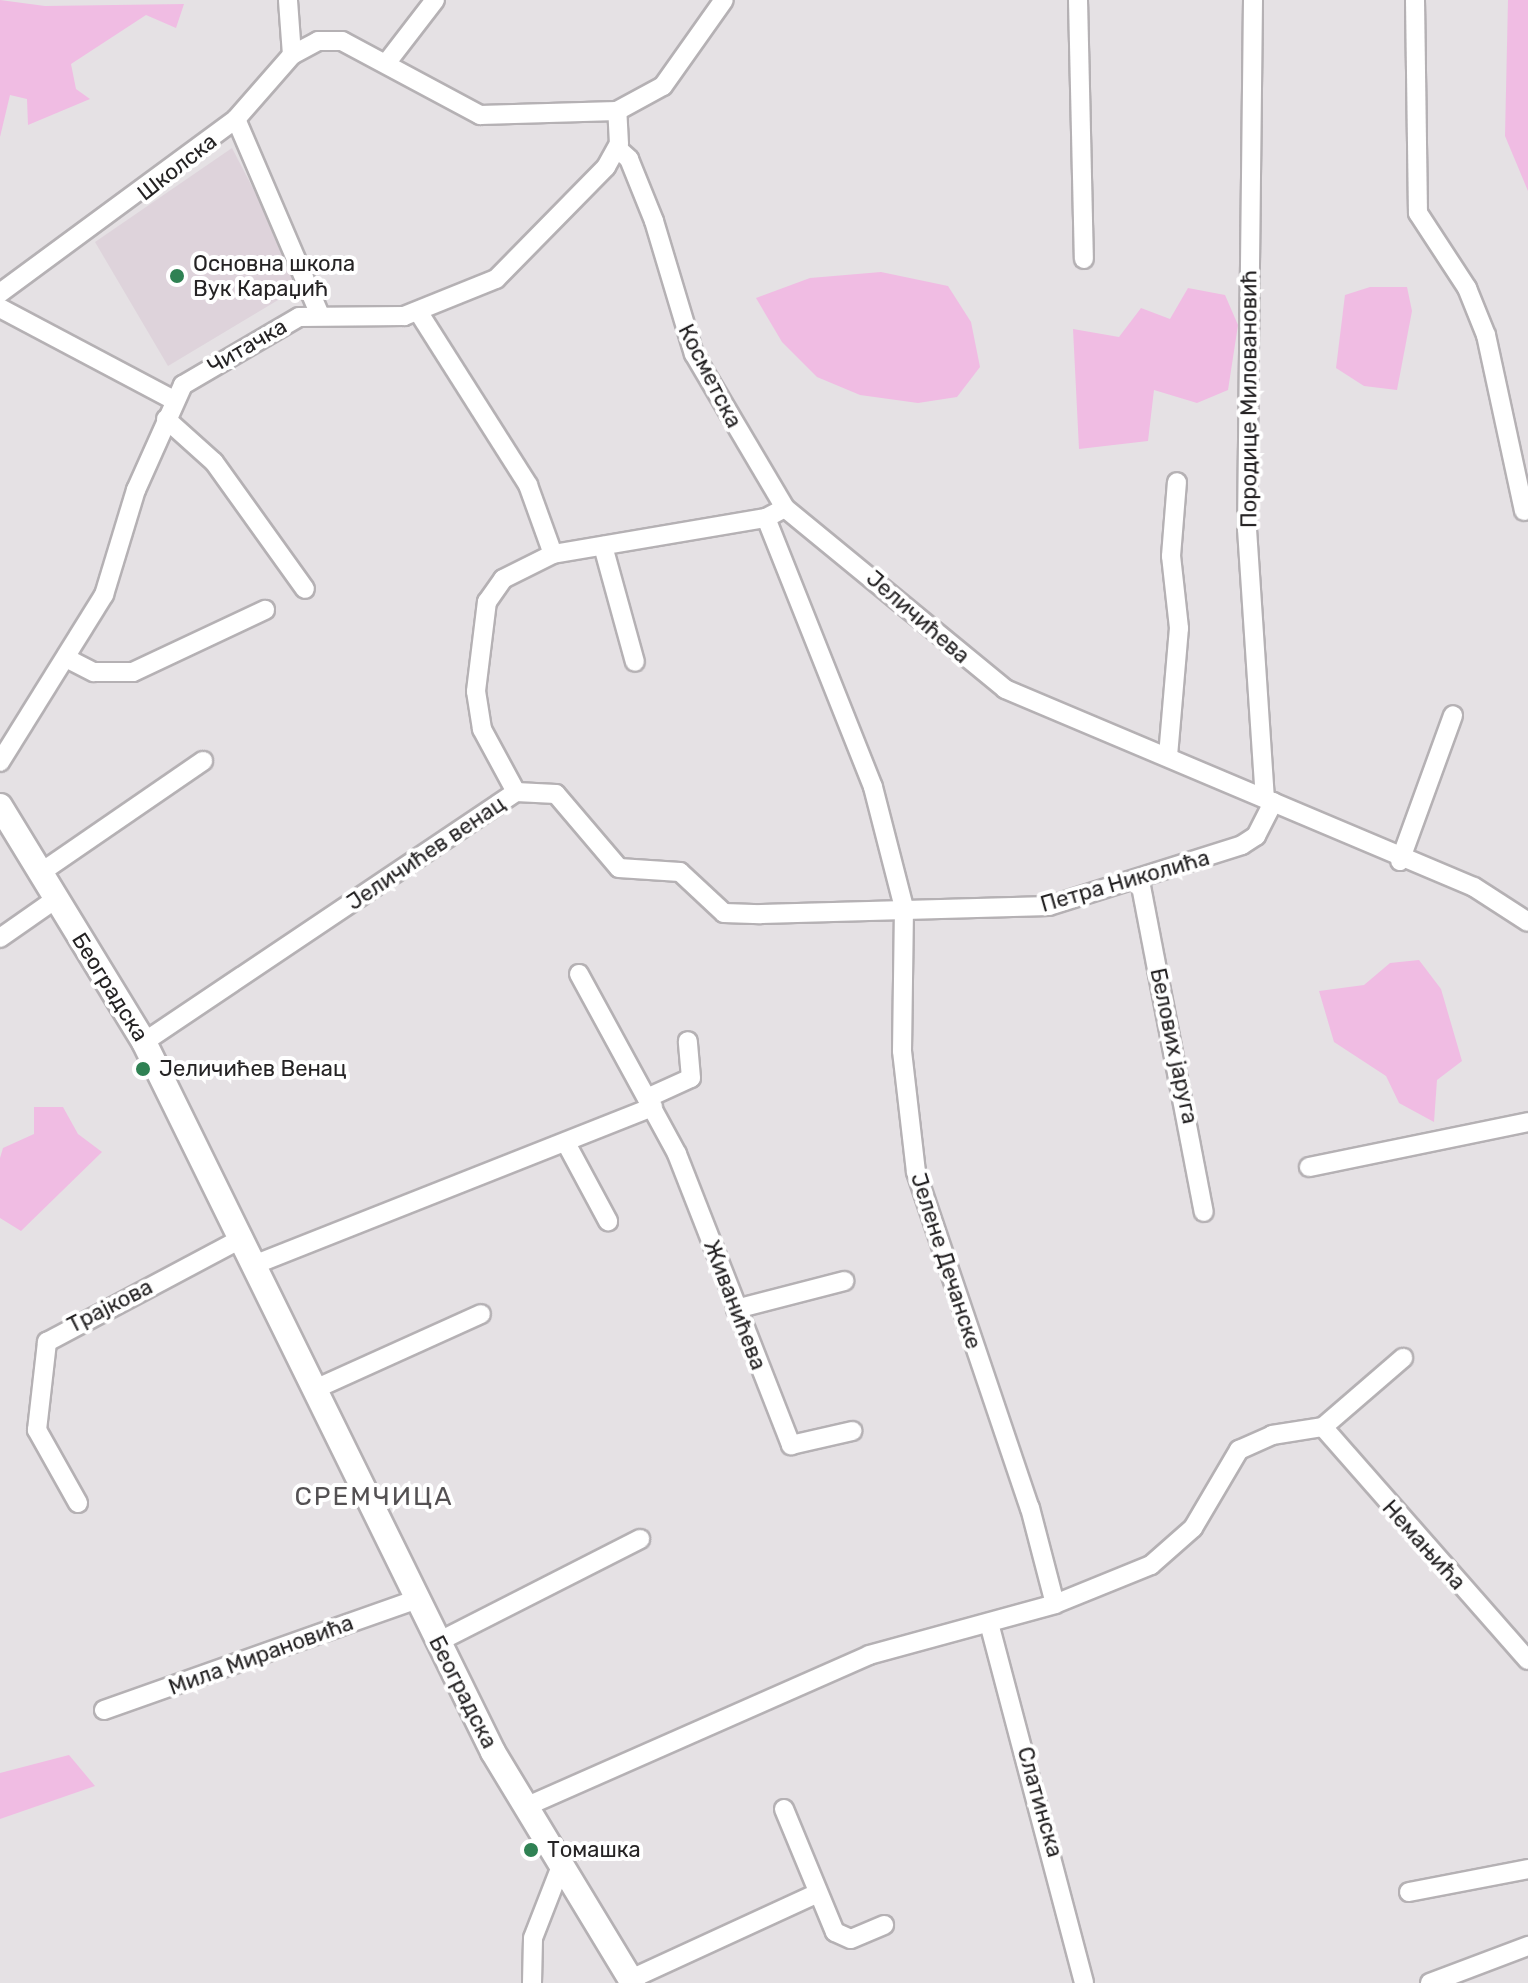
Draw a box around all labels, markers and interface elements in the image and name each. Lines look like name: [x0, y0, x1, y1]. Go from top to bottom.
street label: Школска: [132, 128, 222, 206]
place label: Основна школа Вук Караџић: [193, 250, 355, 302]
marker: Основна школа Вук Караџић: [168, 267, 186, 285]
street label: Породице Миловановић: [1236, 270, 1262, 528]
street label: Читачка: [203, 313, 291, 379]
street label: Косметска: [673, 320, 747, 432]
street label: Јеличићева: [861, 565, 975, 669]
street label: Јеличићев венац: [342, 790, 510, 916]
street label: Петра Николића: [1037, 844, 1213, 918]
street label: Београдска: [66, 928, 154, 1046]
street label: Белових јаруга: [1145, 966, 1203, 1126]
place label: Јеличићев Венац: [159, 1056, 347, 1082]
marker: Јеличићев Венац: [134, 1060, 152, 1078]
street label: Јелене Дечанске: [905, 1170, 987, 1352]
street label: Живанићева: [698, 1236, 772, 1374]
street label: Трајкова: [63, 1273, 157, 1339]
district label: СРЕМЧИЦА: [294, 1481, 454, 1513]
street label: Немањића: [1377, 1495, 1471, 1595]
street label: Мила Мирановића: [165, 1609, 357, 1701]
street label: Београдска: [423, 1631, 503, 1753]
street label: Слатинска: [1012, 1744, 1068, 1860]
place label: Томашка: [547, 1837, 641, 1863]
marker: Томашка: [522, 1841, 540, 1859]

